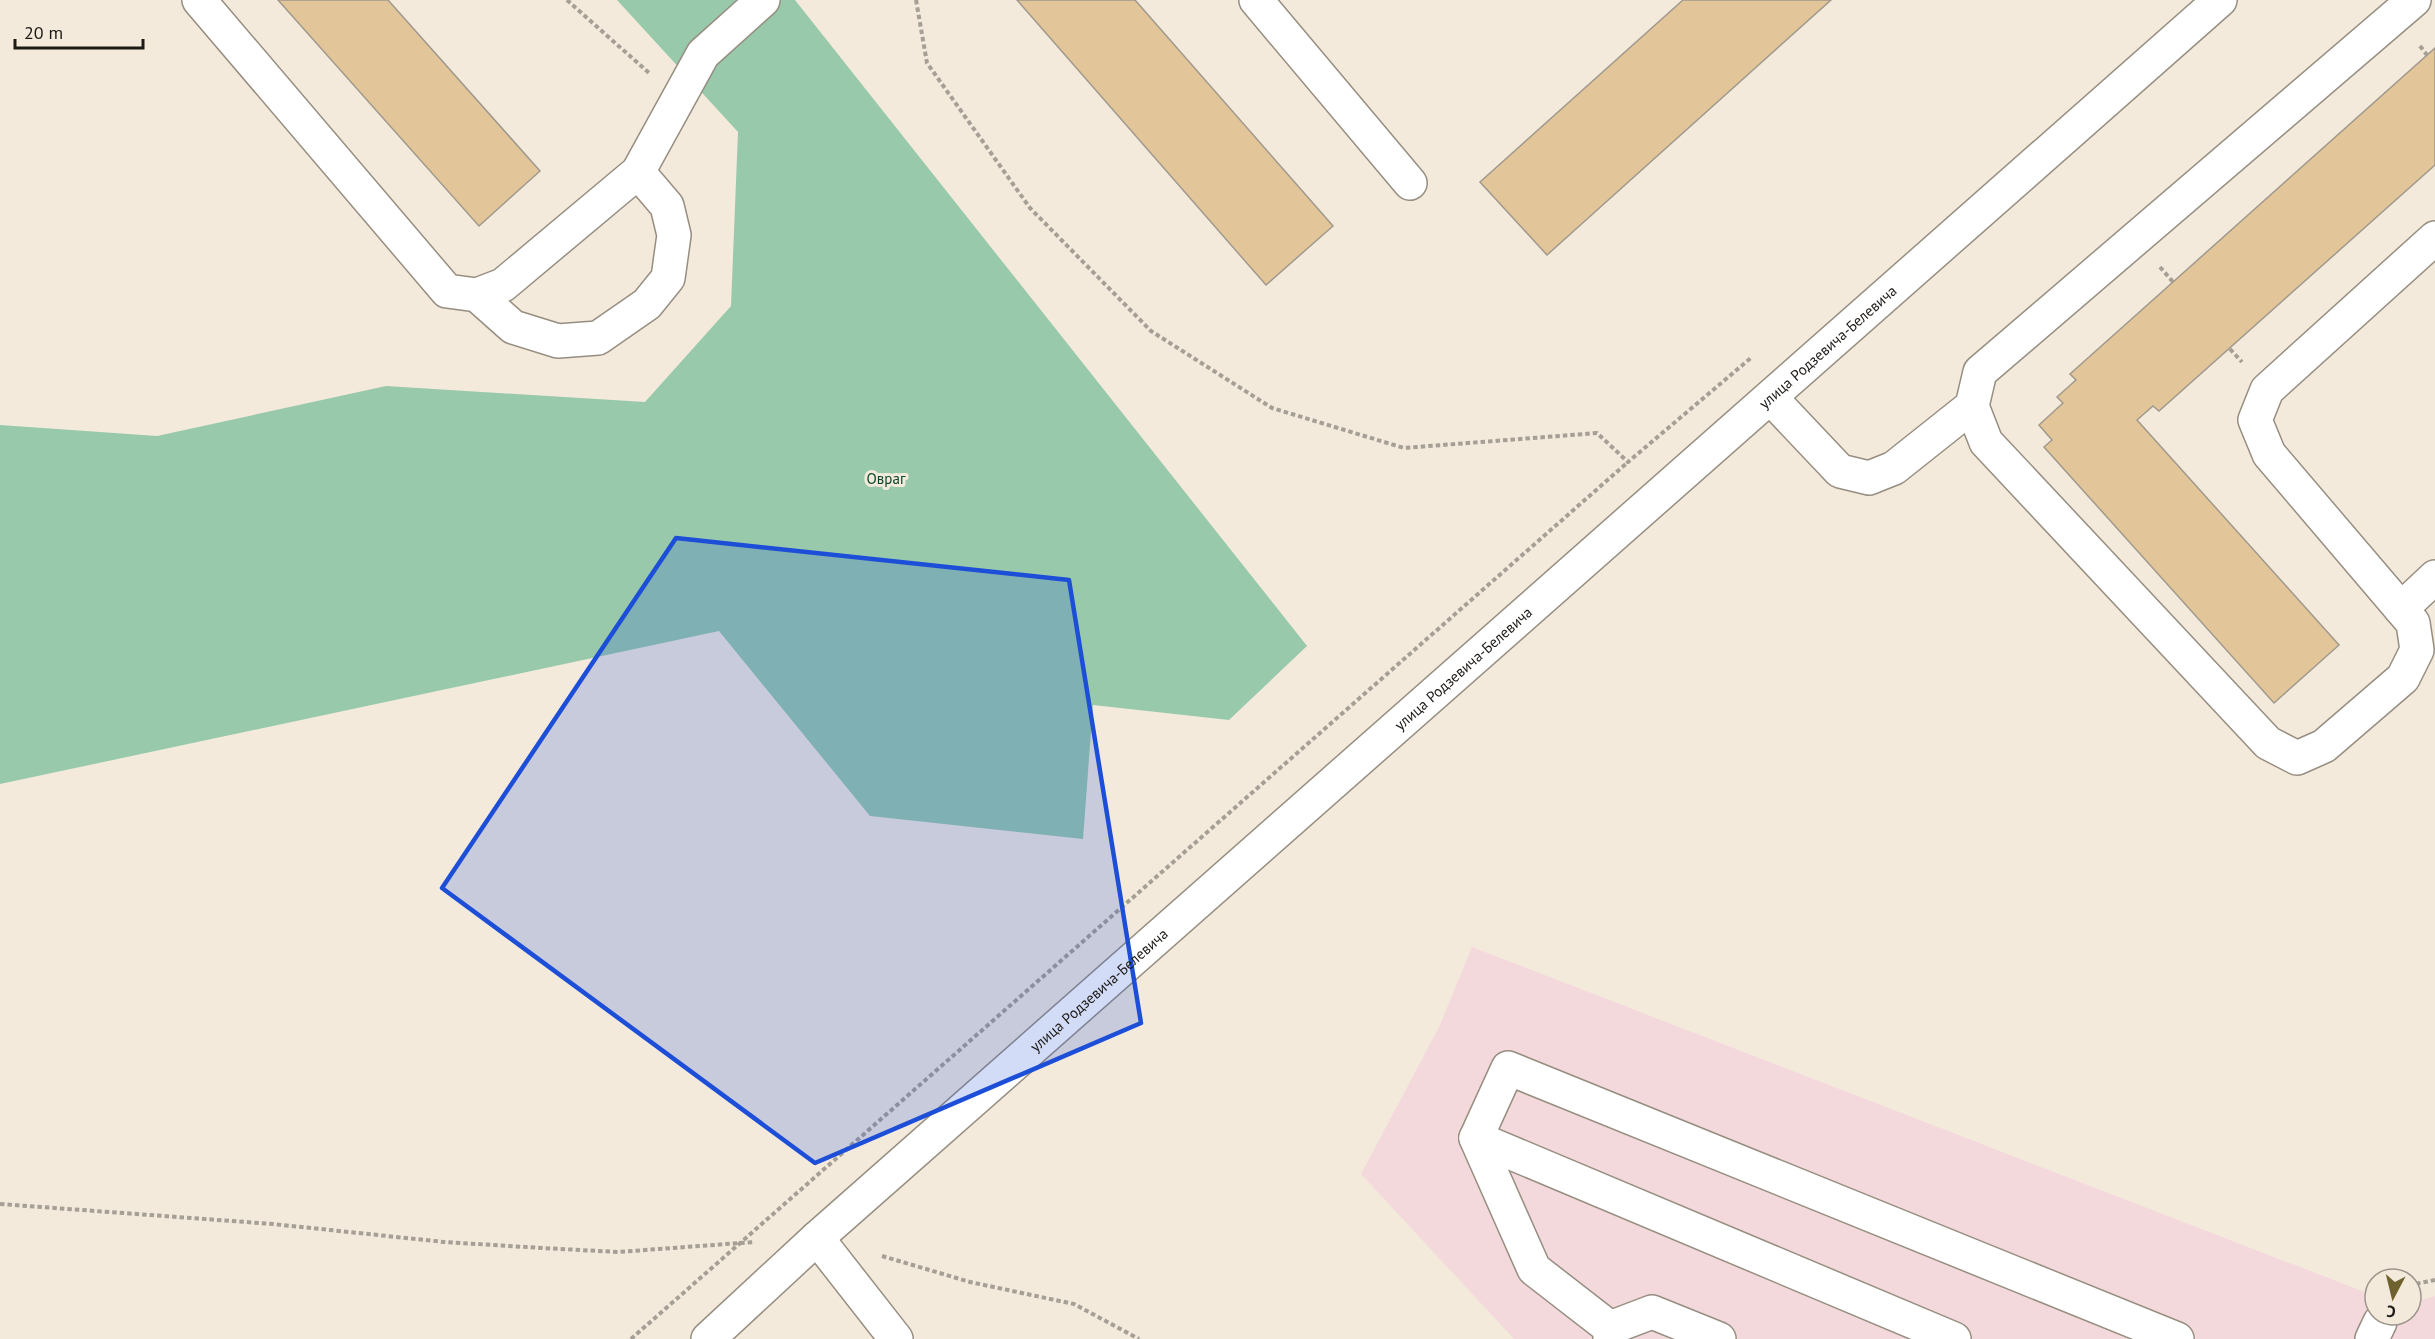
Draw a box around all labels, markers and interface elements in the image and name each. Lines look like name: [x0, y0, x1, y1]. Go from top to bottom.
scale bar: [15, 12, 142, 50]
text: 20 m: [24, 21, 63, 44]
street label: улица Родзевича-Белевича: [1754, 281, 1900, 412]
park label: Овраг: [867, 469, 906, 488]
street label: улица Родзевича-Белевича: [1390, 602, 1536, 734]
street label: улица Родзевича-Белевича: [1026, 924, 1171, 1055]
north arrow: [2363, 1267, 2423, 1327]
text: С: [2385, 1301, 2397, 1322]

